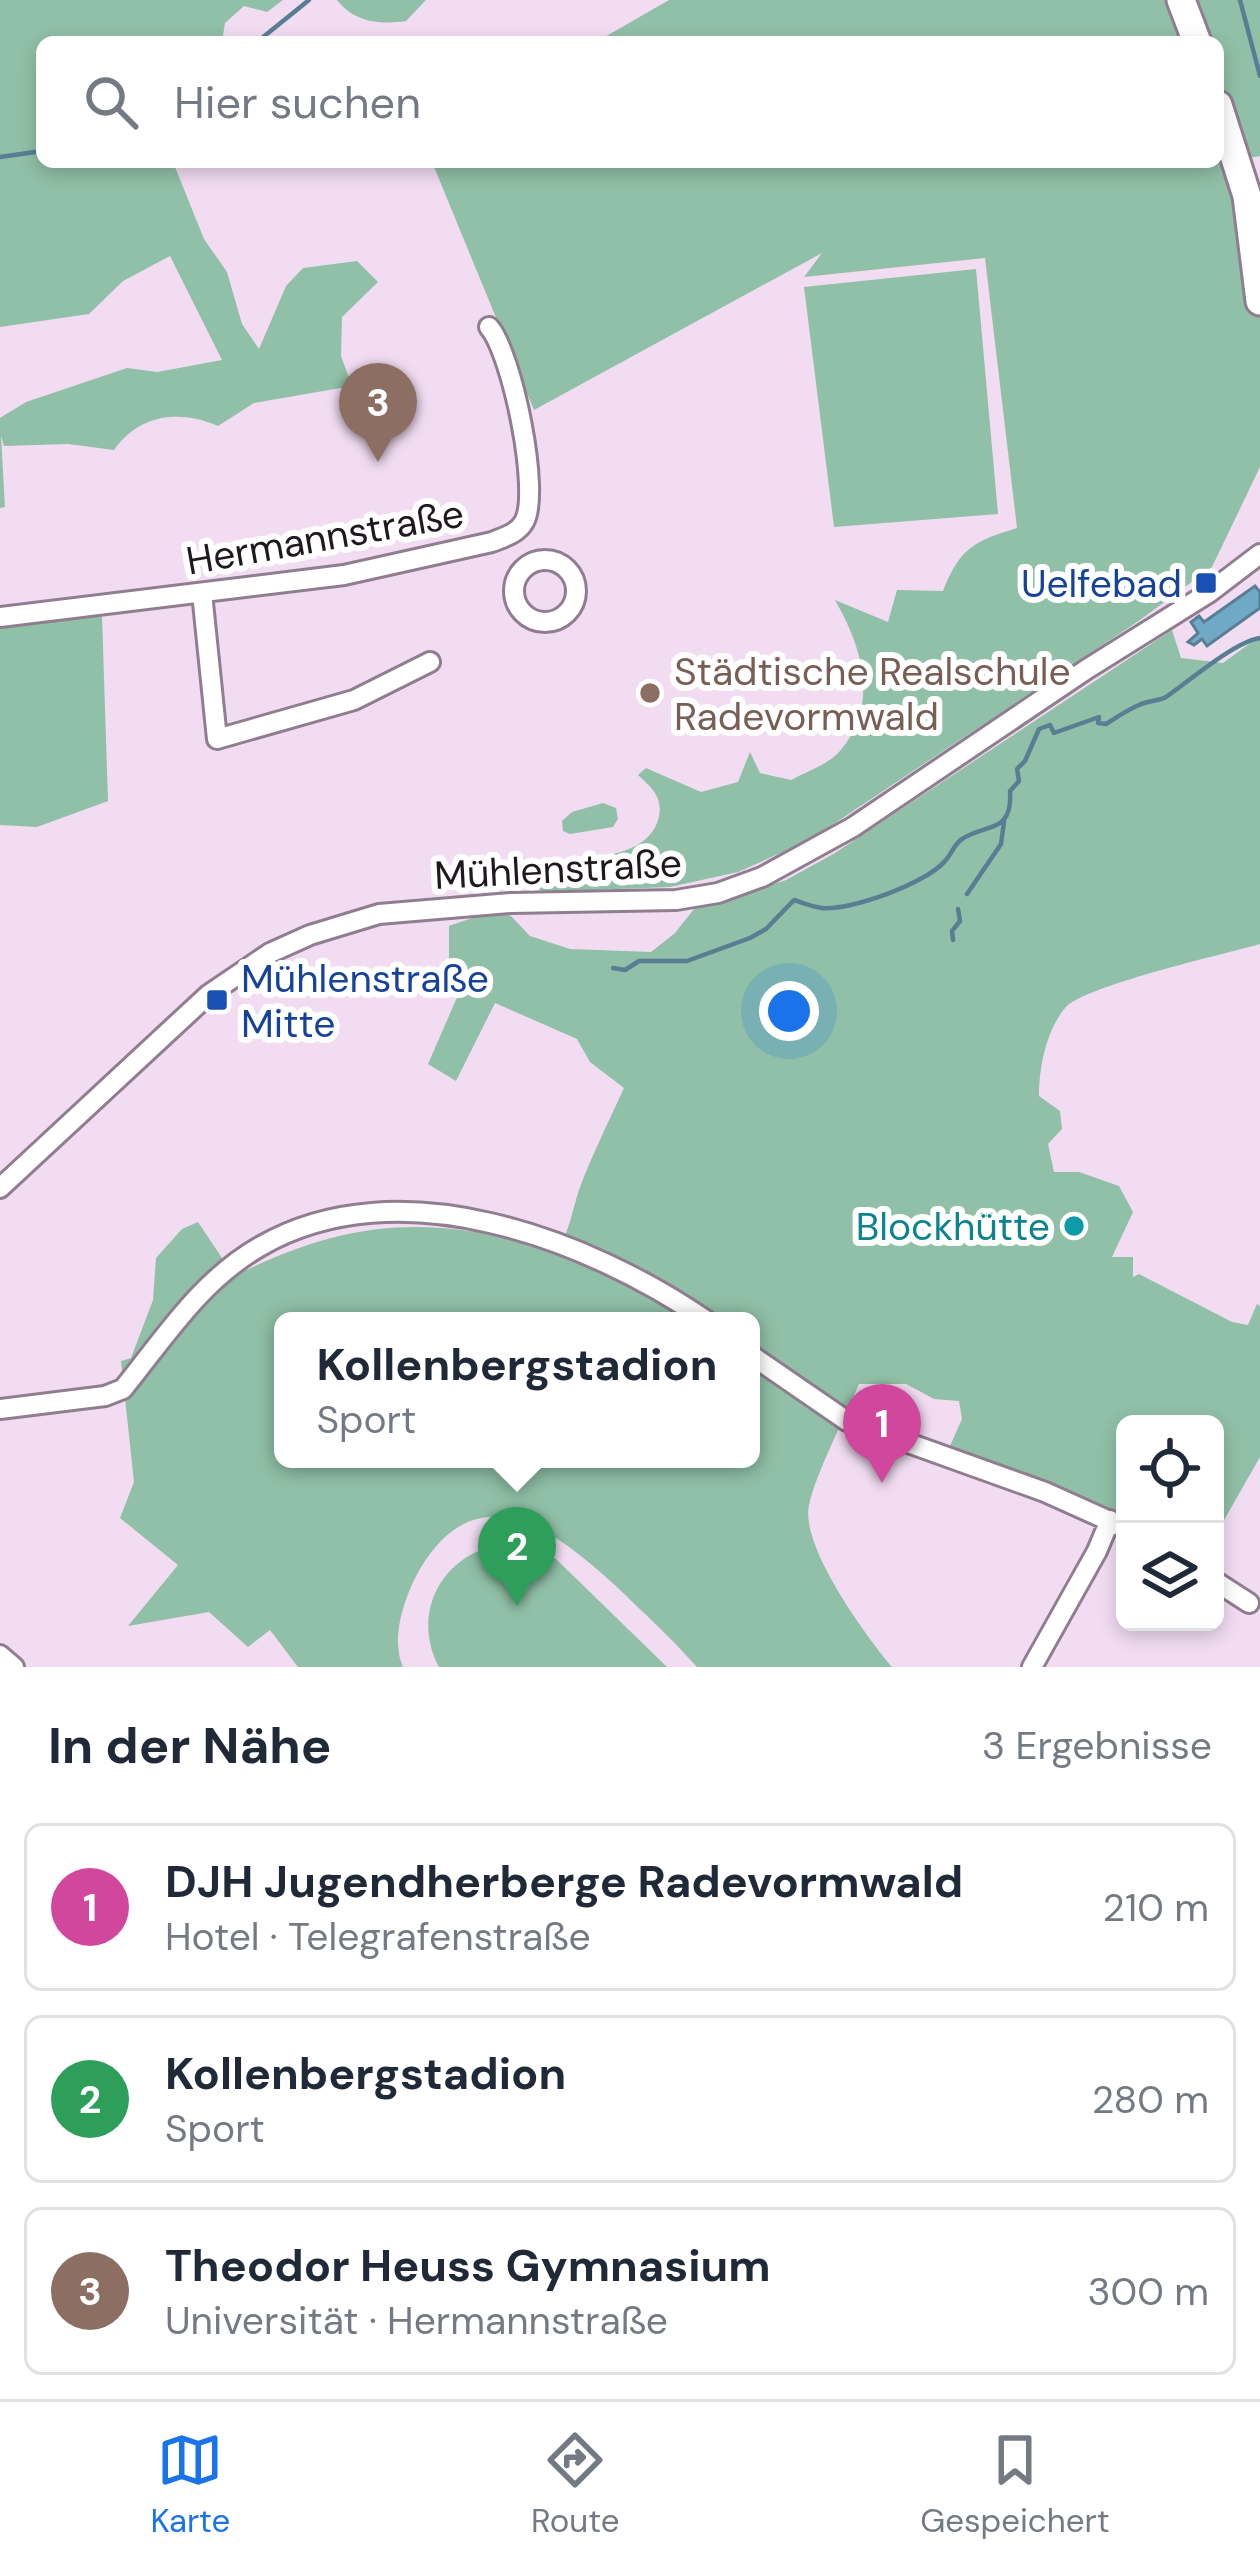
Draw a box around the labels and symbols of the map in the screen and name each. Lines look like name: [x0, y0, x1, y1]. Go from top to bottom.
pin: 3: [339, 363, 417, 462]
street label: Hermannstraße: [182, 487, 468, 587]
place label: Uelfebad: [1021, 558, 1182, 609]
marker: Uelfebad: [1193, 570, 1219, 596]
place label: Städtische Realschule Radevormwald: [674, 646, 1071, 742]
marker: Städtische Realschule Radevormwald: [637, 680, 663, 706]
street label: Mühlenstraße: [433, 837, 683, 901]
place label: Mühlenstraße Mitte: [241, 953, 489, 1049]
your location: [759, 981, 819, 1041]
marker: Mühlenstraße Mitte: [204, 987, 230, 1013]
place label: Blockhütte: [856, 1201, 1050, 1252]
marker: Blockhütte: [1061, 1213, 1087, 1239]
pin: 1: [843, 1384, 921, 1483]
pin: 2: [478, 1507, 556, 1606]

